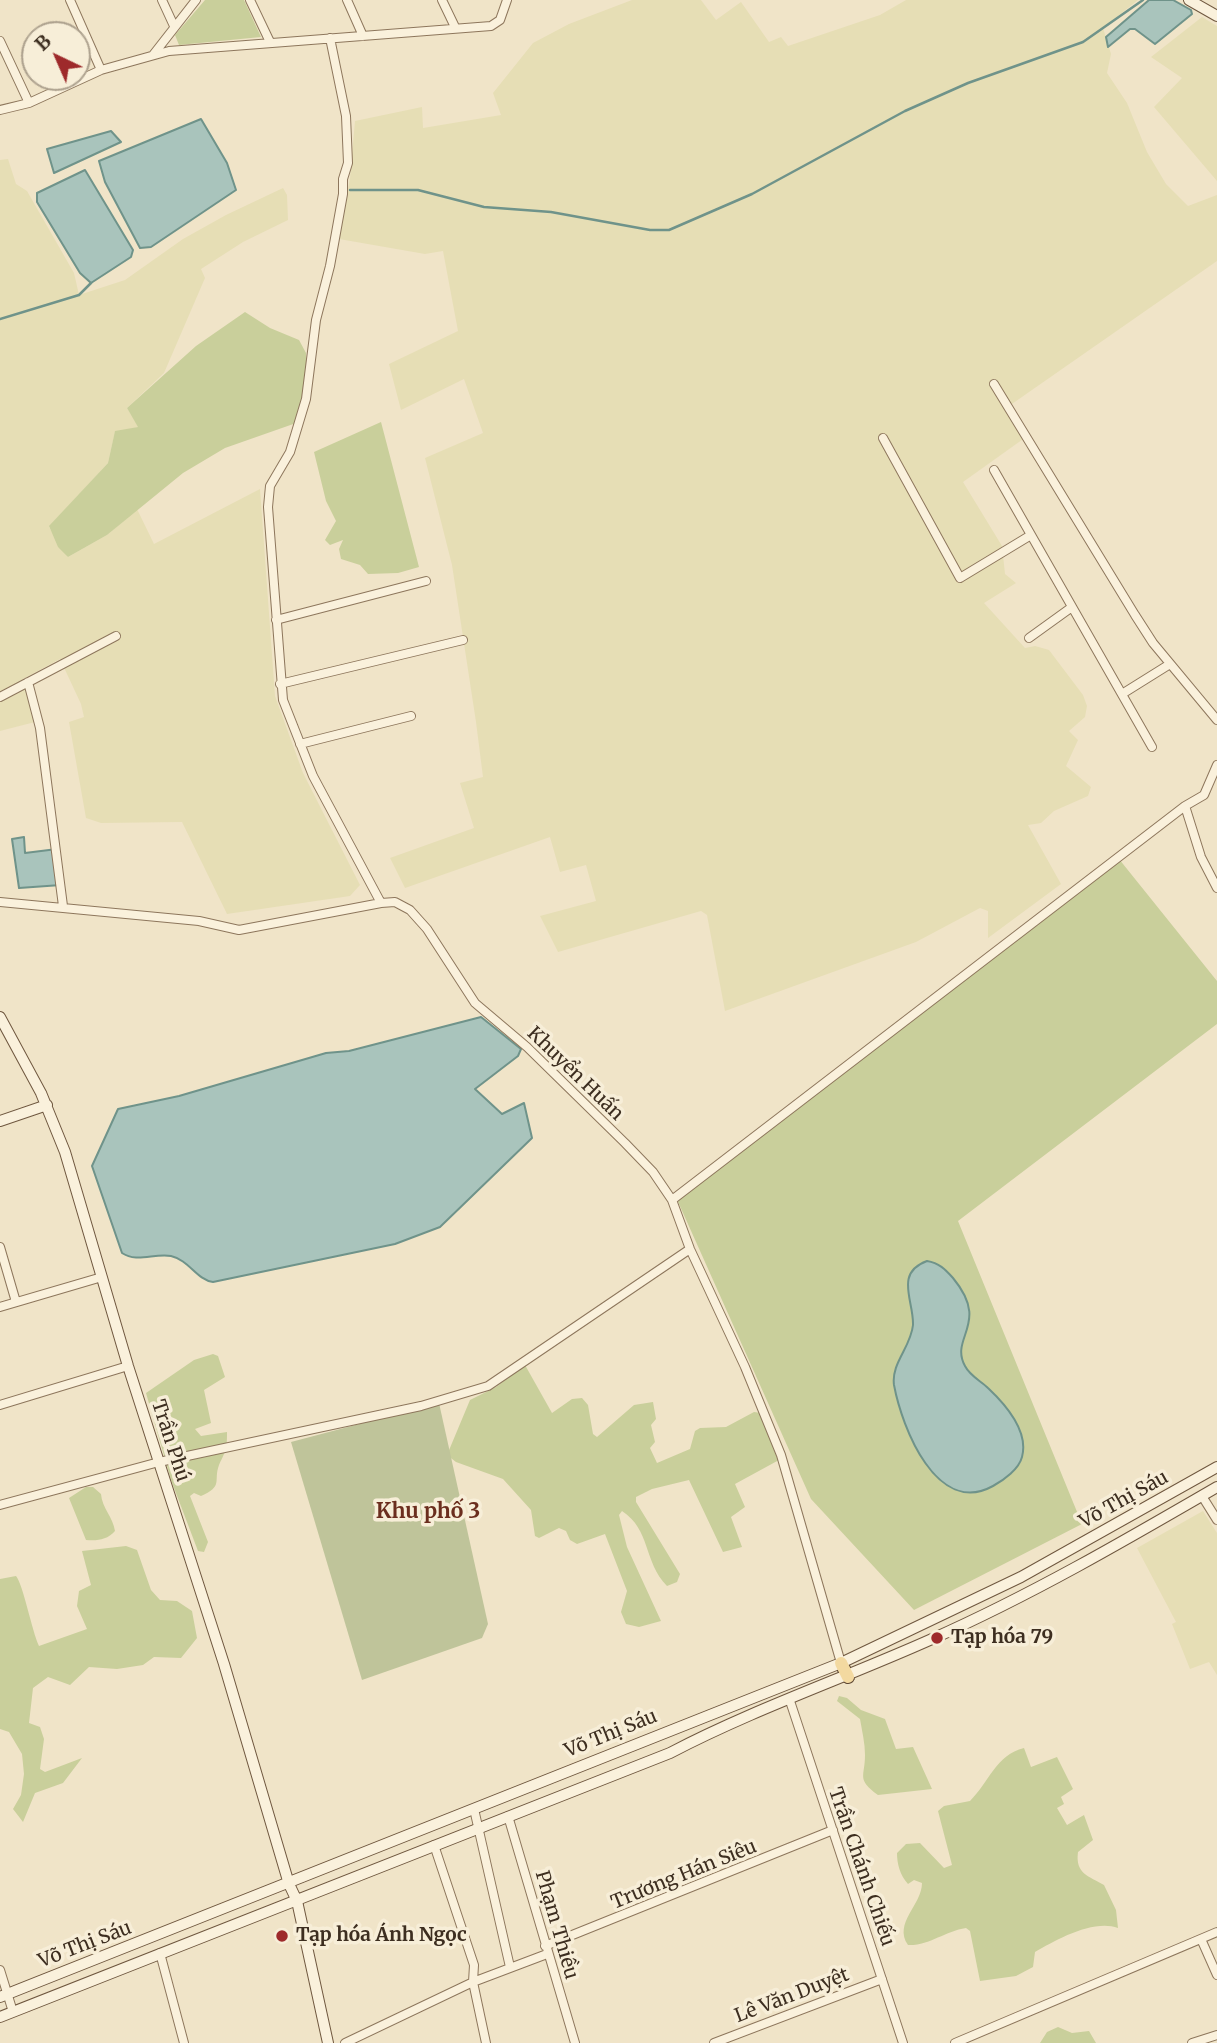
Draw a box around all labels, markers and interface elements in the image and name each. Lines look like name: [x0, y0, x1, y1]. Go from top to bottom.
north arrow: [21, 21, 91, 91]
text: B: [30, 29, 56, 56]
street label: Khuyển Huấn: [522, 1022, 628, 1126]
street label: Trần Phú: [146, 1397, 194, 1485]
street label: Võ Thị Sáu: [1076, 1466, 1172, 1534]
district label: Khu phố 3: [376, 1499, 480, 1525]
place label: Tạp hóa 79: [951, 1627, 1053, 1649]
marker: Tạp hóa 79: [929, 1630, 945, 1646]
street label: Võ Thị Sáu: [561, 1705, 661, 1763]
street label: Trần Chánh Chiếu: [823, 1785, 899, 1949]
street label: Trương Hán Siêu: [608, 1835, 760, 1915]
street label: Phạm Thiều: [530, 1868, 582, 1982]
street label: Võ Thị Sáu: [35, 1917, 135, 1973]
place label: Tạp hóa Ánh Ngọc: [296, 1925, 467, 1947]
marker: Tạp hóa Ánh Ngọc: [274, 1928, 290, 1944]
street label: Lê Văn Duyệt: [732, 1964, 852, 2028]

